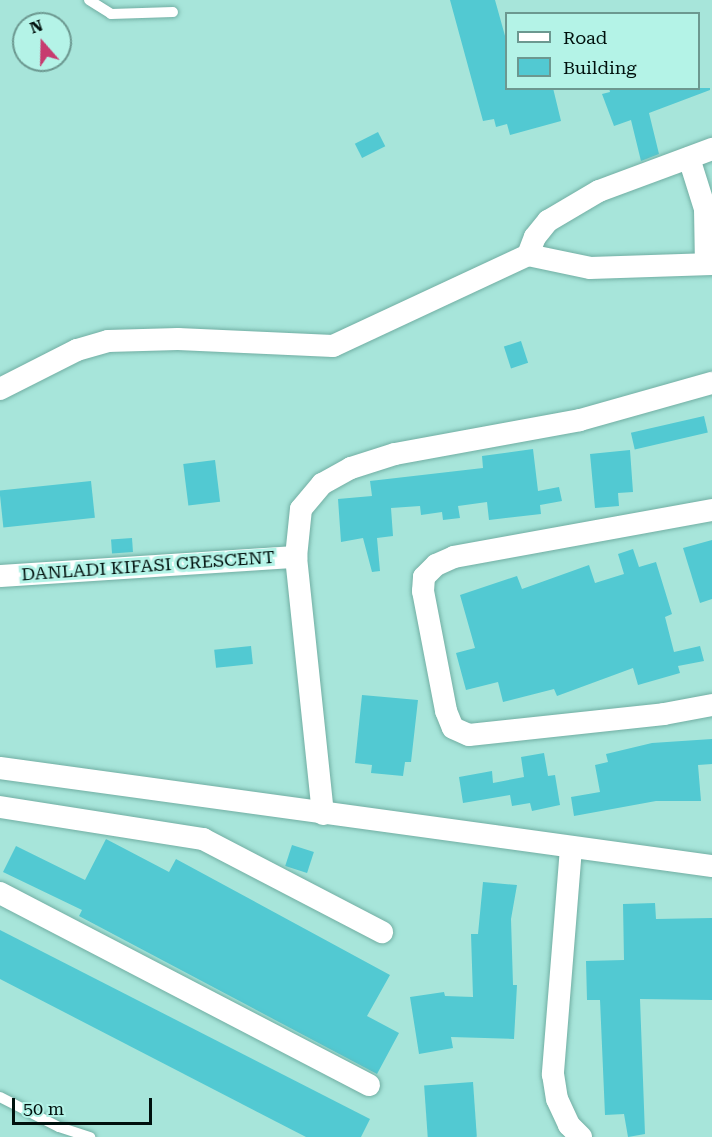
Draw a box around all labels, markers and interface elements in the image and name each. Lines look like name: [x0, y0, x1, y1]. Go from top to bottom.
north arrow: [12, 12, 72, 72]
legend: [505, 12, 700, 90]
text: N: [27, 15, 45, 38]
text: Road: [563, 27, 607, 48]
text: Building: [563, 57, 637, 78]
street label: DANLADI KIFASI CRESCENT: [21, 546, 275, 586]
scale bar: [15, 1086, 154, 1124]
text: 50 m: [23, 1098, 64, 1119]

